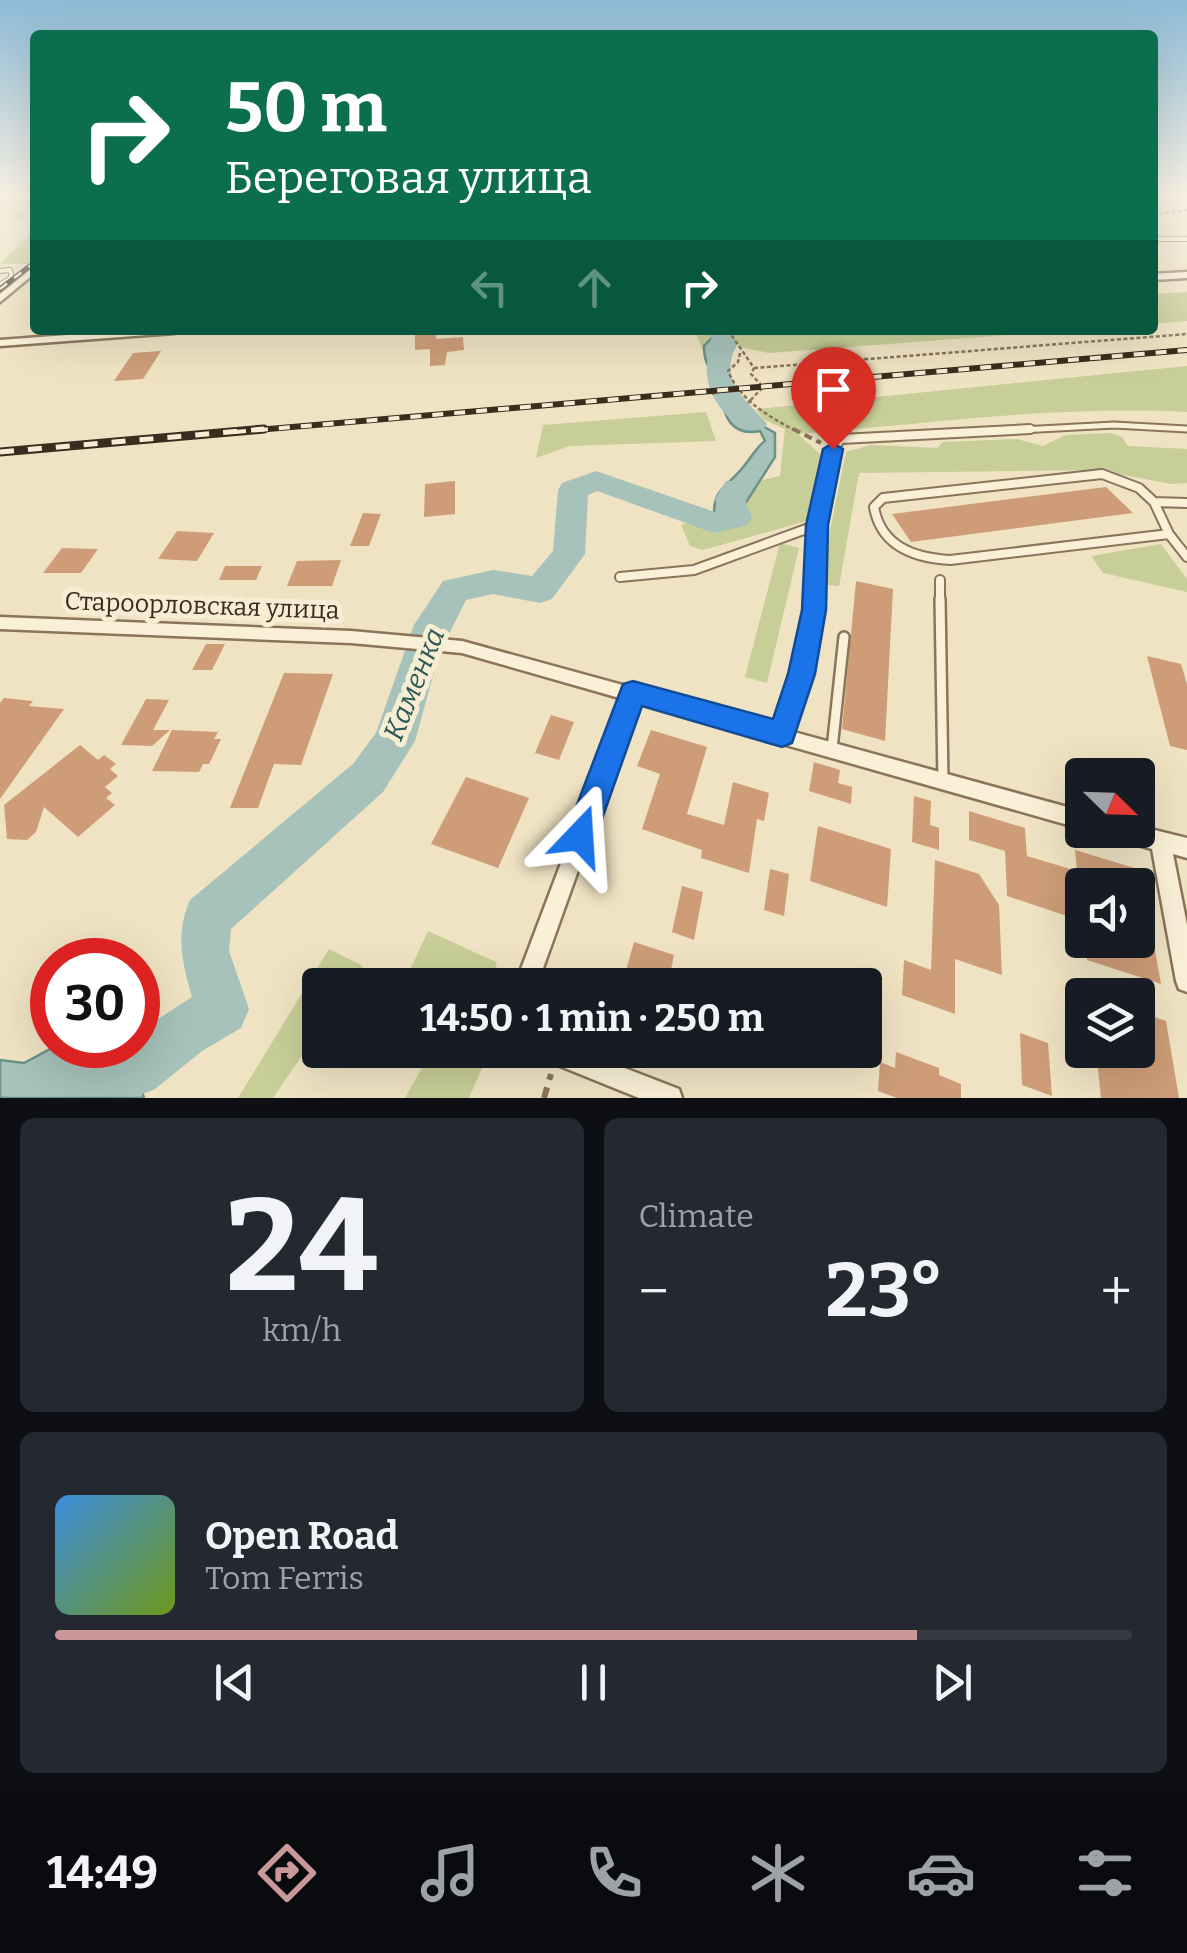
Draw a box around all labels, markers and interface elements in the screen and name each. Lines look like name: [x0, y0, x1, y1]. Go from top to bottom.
text: 50 m: [225, 66, 387, 150]
icon: right: [60, 70, 190, 200]
text: Береговая улица: [225, 151, 592, 205]
icon: left: [462, 260, 517, 315]
icon: ahead: [567, 260, 622, 315]
icon: right: [672, 260, 727, 315]
pin: [791, 347, 876, 450]
icon: arrive: [806, 362, 861, 417]
street label: Староорловская улица: [64, 586, 340, 626]
water label: Каменка: [377, 623, 451, 745]
north arrow: [1065, 758, 1155, 848]
map controls: [1065, 758, 1155, 1068]
position arrow: [528, 784, 632, 888]
button: sound: [1065, 868, 1155, 958]
speed limit sign: 30: [30, 938, 160, 1068]
button: layers: [1065, 978, 1155, 1068]
text: 14:50 · 1 min · 250 m: [420, 995, 764, 1041]
text: 24: [226, 1168, 378, 1324]
text: Climate: [639, 1197, 754, 1235]
text: 23°: [825, 1246, 944, 1336]
text: −: [639, 1259, 669, 1325]
text: +: [1101, 1259, 1132, 1325]
text: km/h: [262, 1311, 341, 1349]
text: Open Road: [205, 1513, 398, 1559]
text: Tom Ferris: [205, 1559, 364, 1597]
icon: previous: [207, 1655, 262, 1710]
icon: pause: [566, 1655, 621, 1710]
icon: next: [925, 1655, 980, 1710]
icon: directions: [252, 1838, 322, 1908]
icon: music: [415, 1838, 485, 1908]
icon: phone: [579, 1838, 649, 1908]
icon: climate: [743, 1838, 813, 1908]
icon: car: [906, 1838, 976, 1908]
icon: filters: [1070, 1838, 1140, 1908]
text: 14:49: [47, 1846, 158, 1900]

